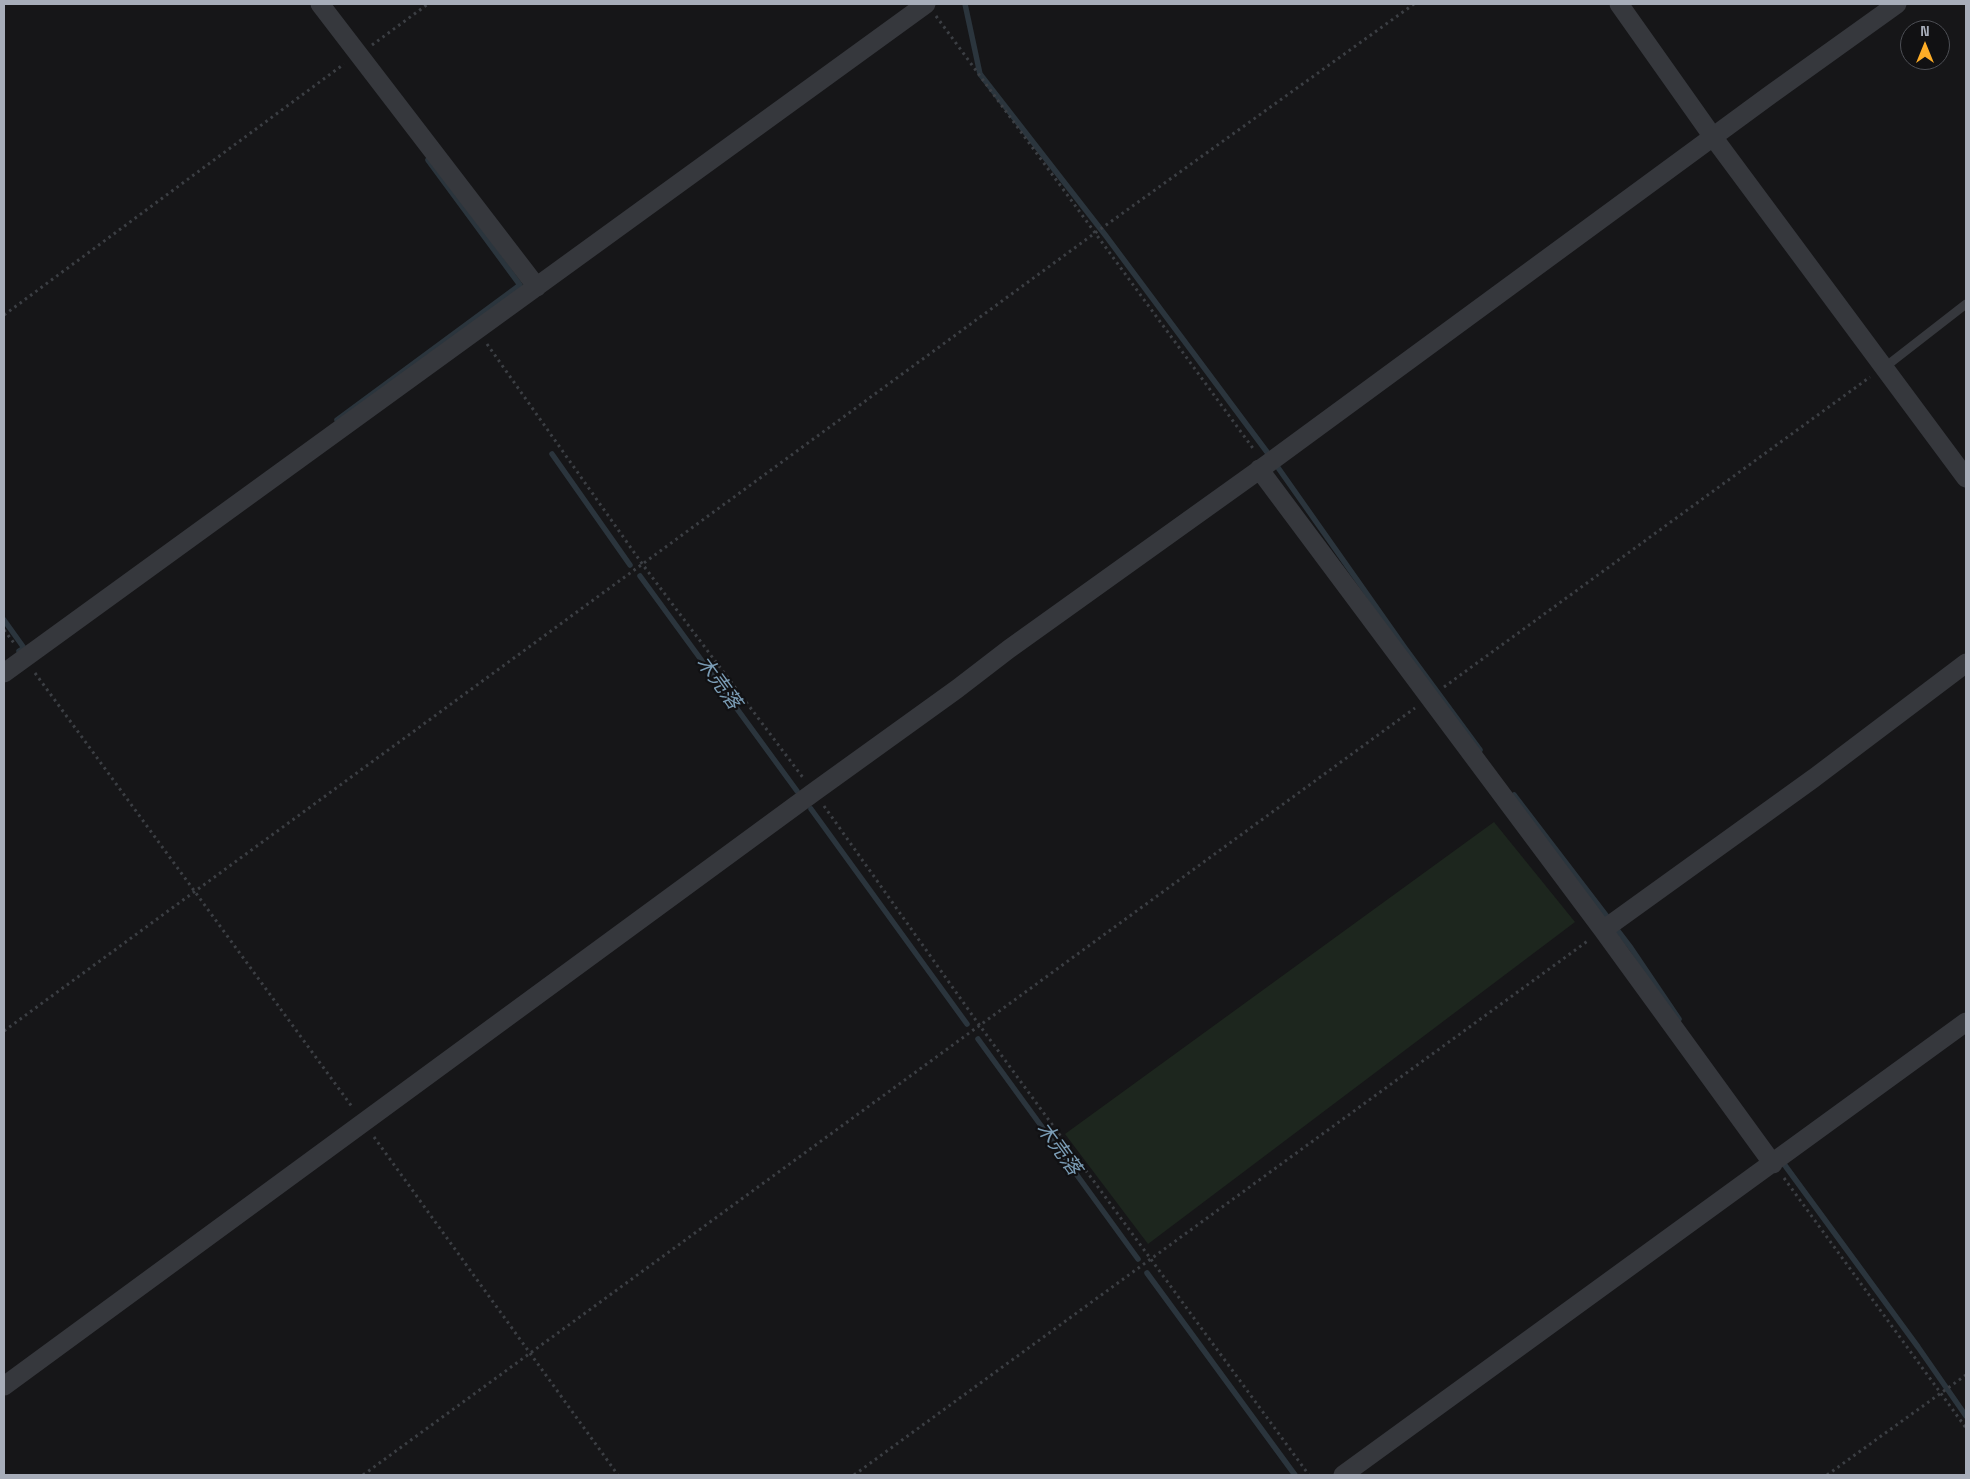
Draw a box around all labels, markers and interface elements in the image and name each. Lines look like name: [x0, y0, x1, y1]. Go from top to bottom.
north arrow: [1900, 20, 1950, 70]
text: N: [1920, 22, 1930, 40]
water label: 木売落: [691, 652, 745, 714]
water label: 木売落: [1031, 1118, 1085, 1180]

